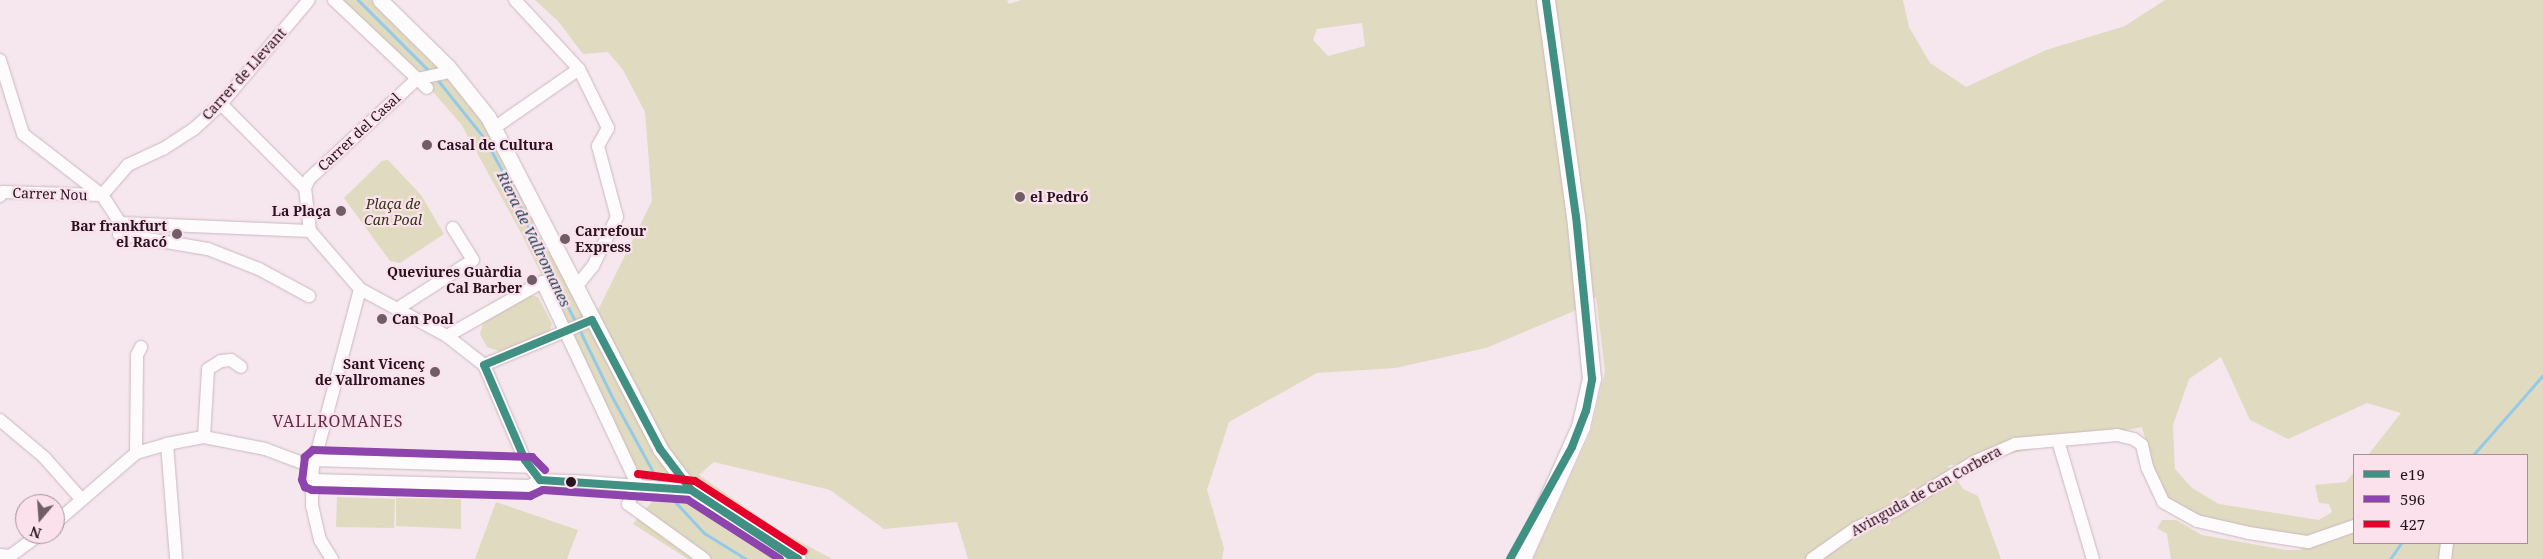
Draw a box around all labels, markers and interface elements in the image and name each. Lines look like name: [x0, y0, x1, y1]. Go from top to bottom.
street label: Carrer de Llevant: [198, 25, 290, 123]
street label: Carrer del Casal: [314, 90, 404, 174]
place label: Casal de Cultura: [437, 137, 553, 153]
marker: Casal de Cultura: [421, 139, 433, 151]
water label: Riera de Vallromanes: [493, 168, 575, 310]
street label: Carrer Nou: [12, 184, 88, 204]
place label: el Pedró: [1030, 189, 1089, 205]
marker: el Pedró: [1014, 191, 1026, 203]
park label: Plaça de Can Poal: [364, 196, 422, 228]
place label: La Plaça: [272, 203, 331, 219]
marker: La Plaça: [335, 205, 347, 217]
place label: Bar frankfurt el Racó: [71, 218, 167, 250]
place label: Carrefour Express: [575, 223, 646, 256]
marker: Bar frankfurt el Racó: [171, 228, 183, 240]
marker: Carrefour Express: [559, 233, 571, 245]
place label: Queviures Guàrdia Cal Barber: [387, 264, 522, 296]
marker: Queviures Guàrdia Cal Barber: [526, 274, 538, 286]
place label: Can Poal: [392, 311, 454, 327]
marker: Can Poal: [376, 313, 388, 325]
place label: Sant Vicenç de Vallromanes: [315, 356, 425, 388]
marker: Sant Vicenç de Vallromanes: [429, 366, 441, 378]
district label: VALLROMANES: [271, 411, 405, 431]
street label: Avinguda de Can Corbera: [1848, 443, 2004, 539]
legend: [2353, 454, 2528, 544]
text: e19: [2400, 464, 2425, 484]
unlabelled marker: [566, 477, 576, 487]
text: 596: [2400, 489, 2425, 509]
north arrow: [15, 494, 65, 544]
text: 427: [2400, 514, 2425, 534]
text: N: [27, 522, 44, 544]

